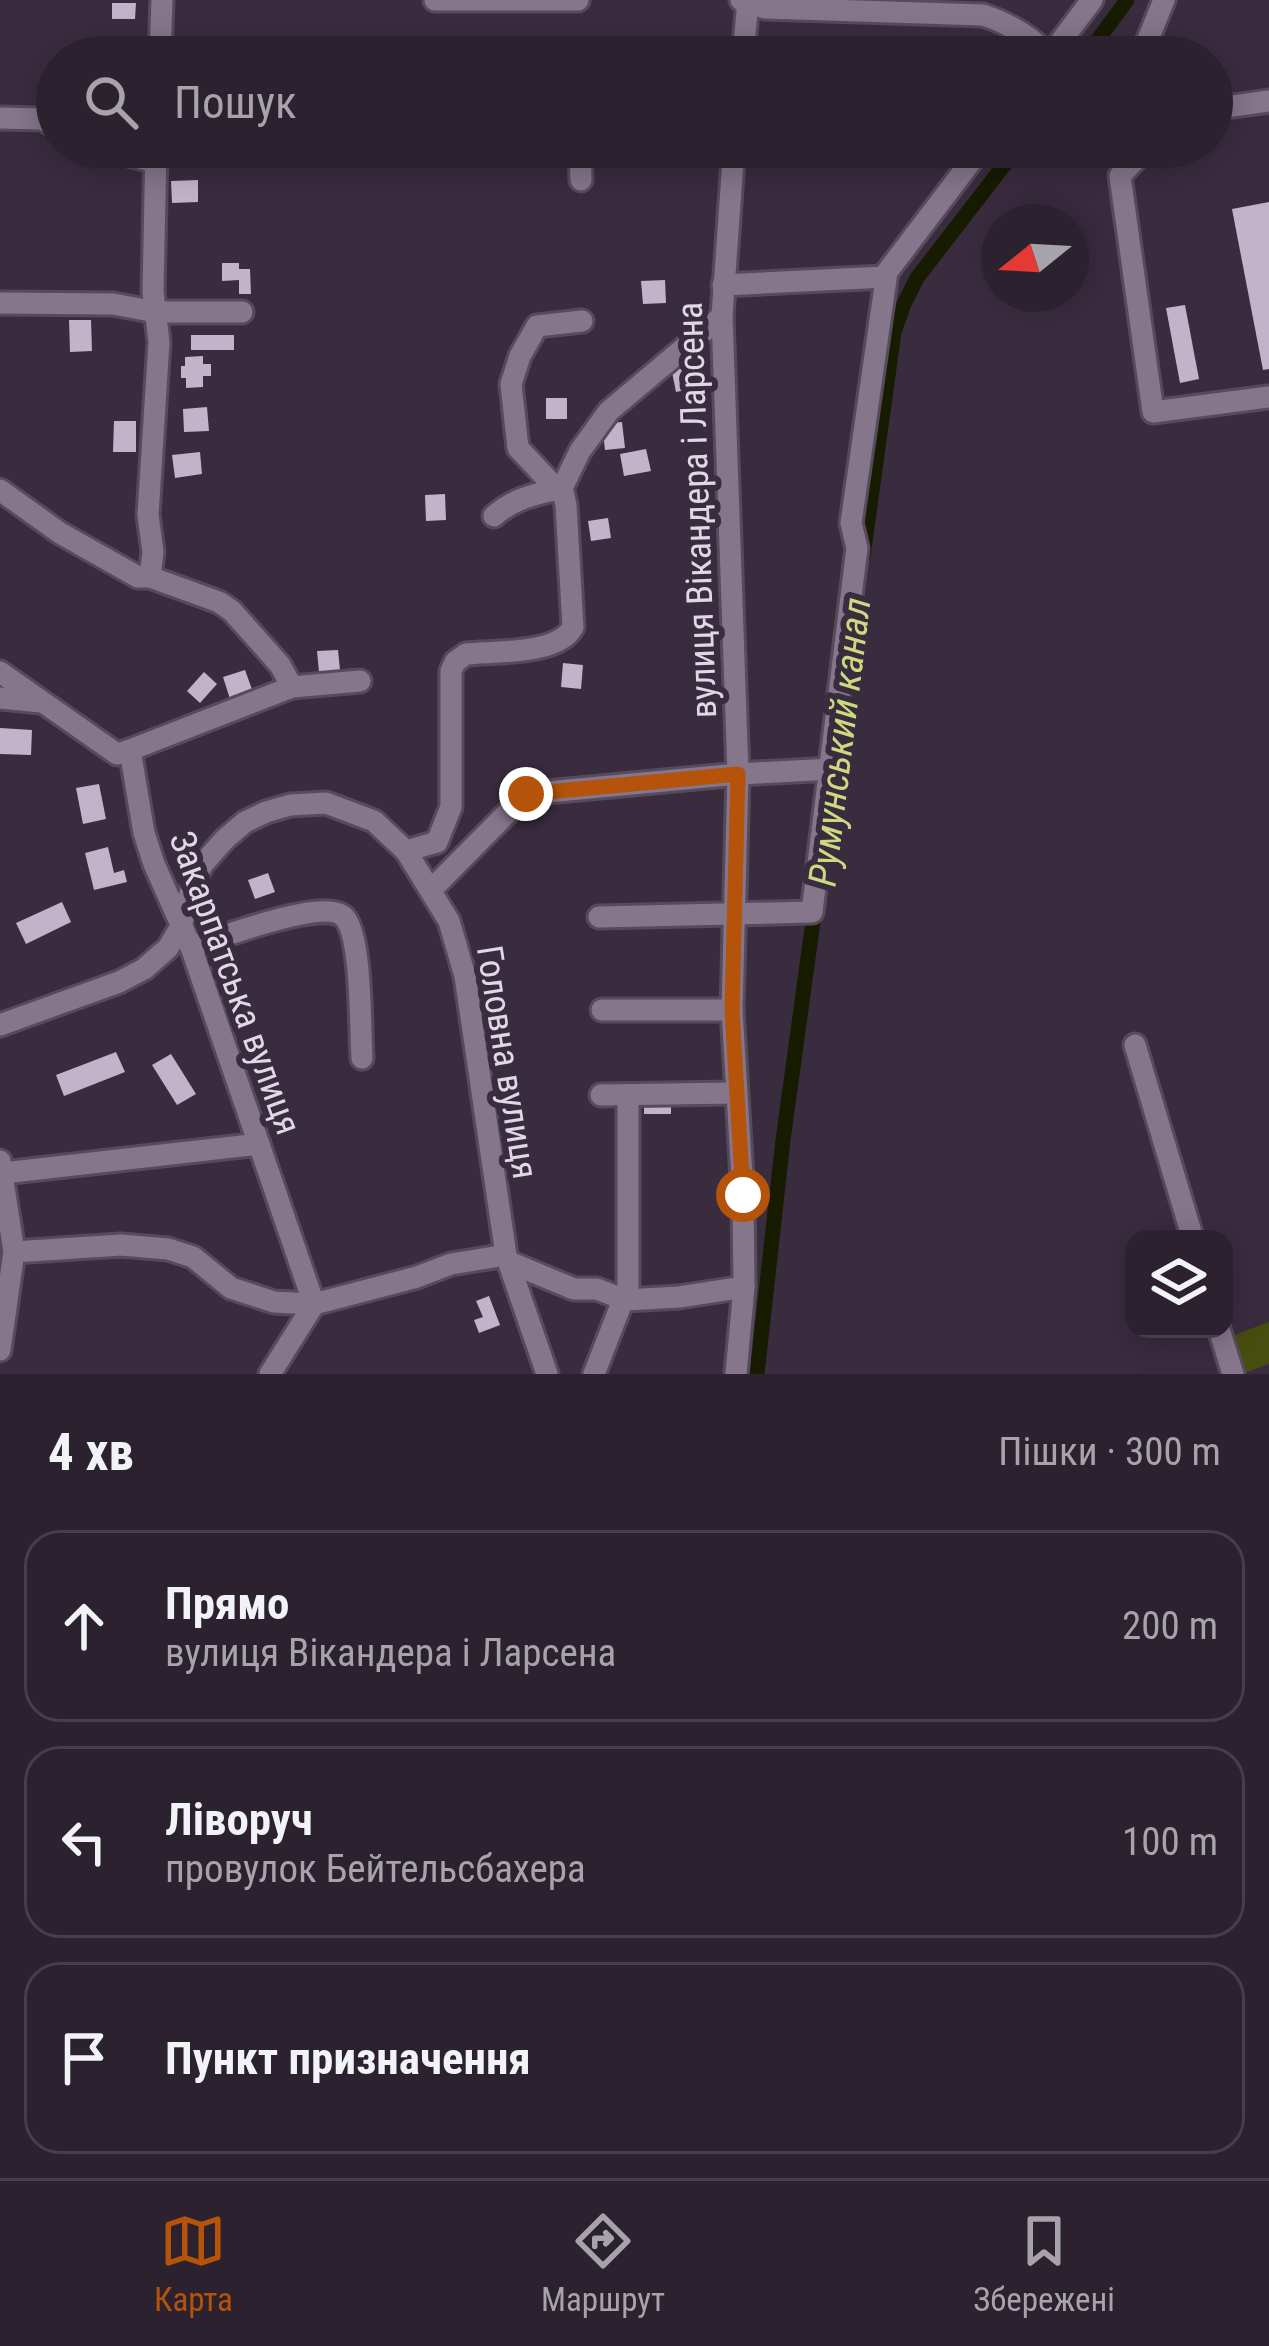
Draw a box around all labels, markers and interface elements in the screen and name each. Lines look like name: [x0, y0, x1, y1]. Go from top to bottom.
search box: [36, 36, 1233, 168]
icon: search: [78, 69, 144, 135]
text: Пошук: [174, 76, 297, 129]
north arrow: [981, 204, 1089, 312]
street label: вулиця Вікандера і Ларсена: [669, 301, 725, 719]
water label: Румунський канал: [799, 595, 881, 889]
route end: [499, 767, 553, 821]
street label: Закарпатська вулиця: [161, 826, 309, 1140]
street label: Головна вулиця: [468, 942, 546, 1182]
route start: [716, 1168, 770, 1222]
map controls: [1125, 1230, 1233, 1338]
button: layers: [1125, 1230, 1233, 1338]
text: 4 хв: [48, 1423, 134, 1482]
text: Пішки · 300 m: [998, 1429, 1221, 1475]
text: Прямо: [165, 1577, 289, 1630]
icon: ahead: [51, 1593, 117, 1659]
text: 200 m: [1122, 1603, 1218, 1649]
text: вулиця Вікандера і Ларсена: [165, 1630, 616, 1676]
text: Ліворуч: [165, 1793, 313, 1846]
icon: left: [51, 1809, 117, 1875]
text: 100 m: [1122, 1819, 1218, 1865]
text: провулок Бейтельсбахера: [165, 1846, 586, 1892]
icon: arrive: [51, 2025, 117, 2091]
text: Пункт призначення: [165, 2032, 531, 2085]
tab: Карта: [154, 2208, 233, 2319]
tab: Маршрут: [541, 2208, 665, 2319]
tab: Збережені: [973, 2208, 1115, 2319]

